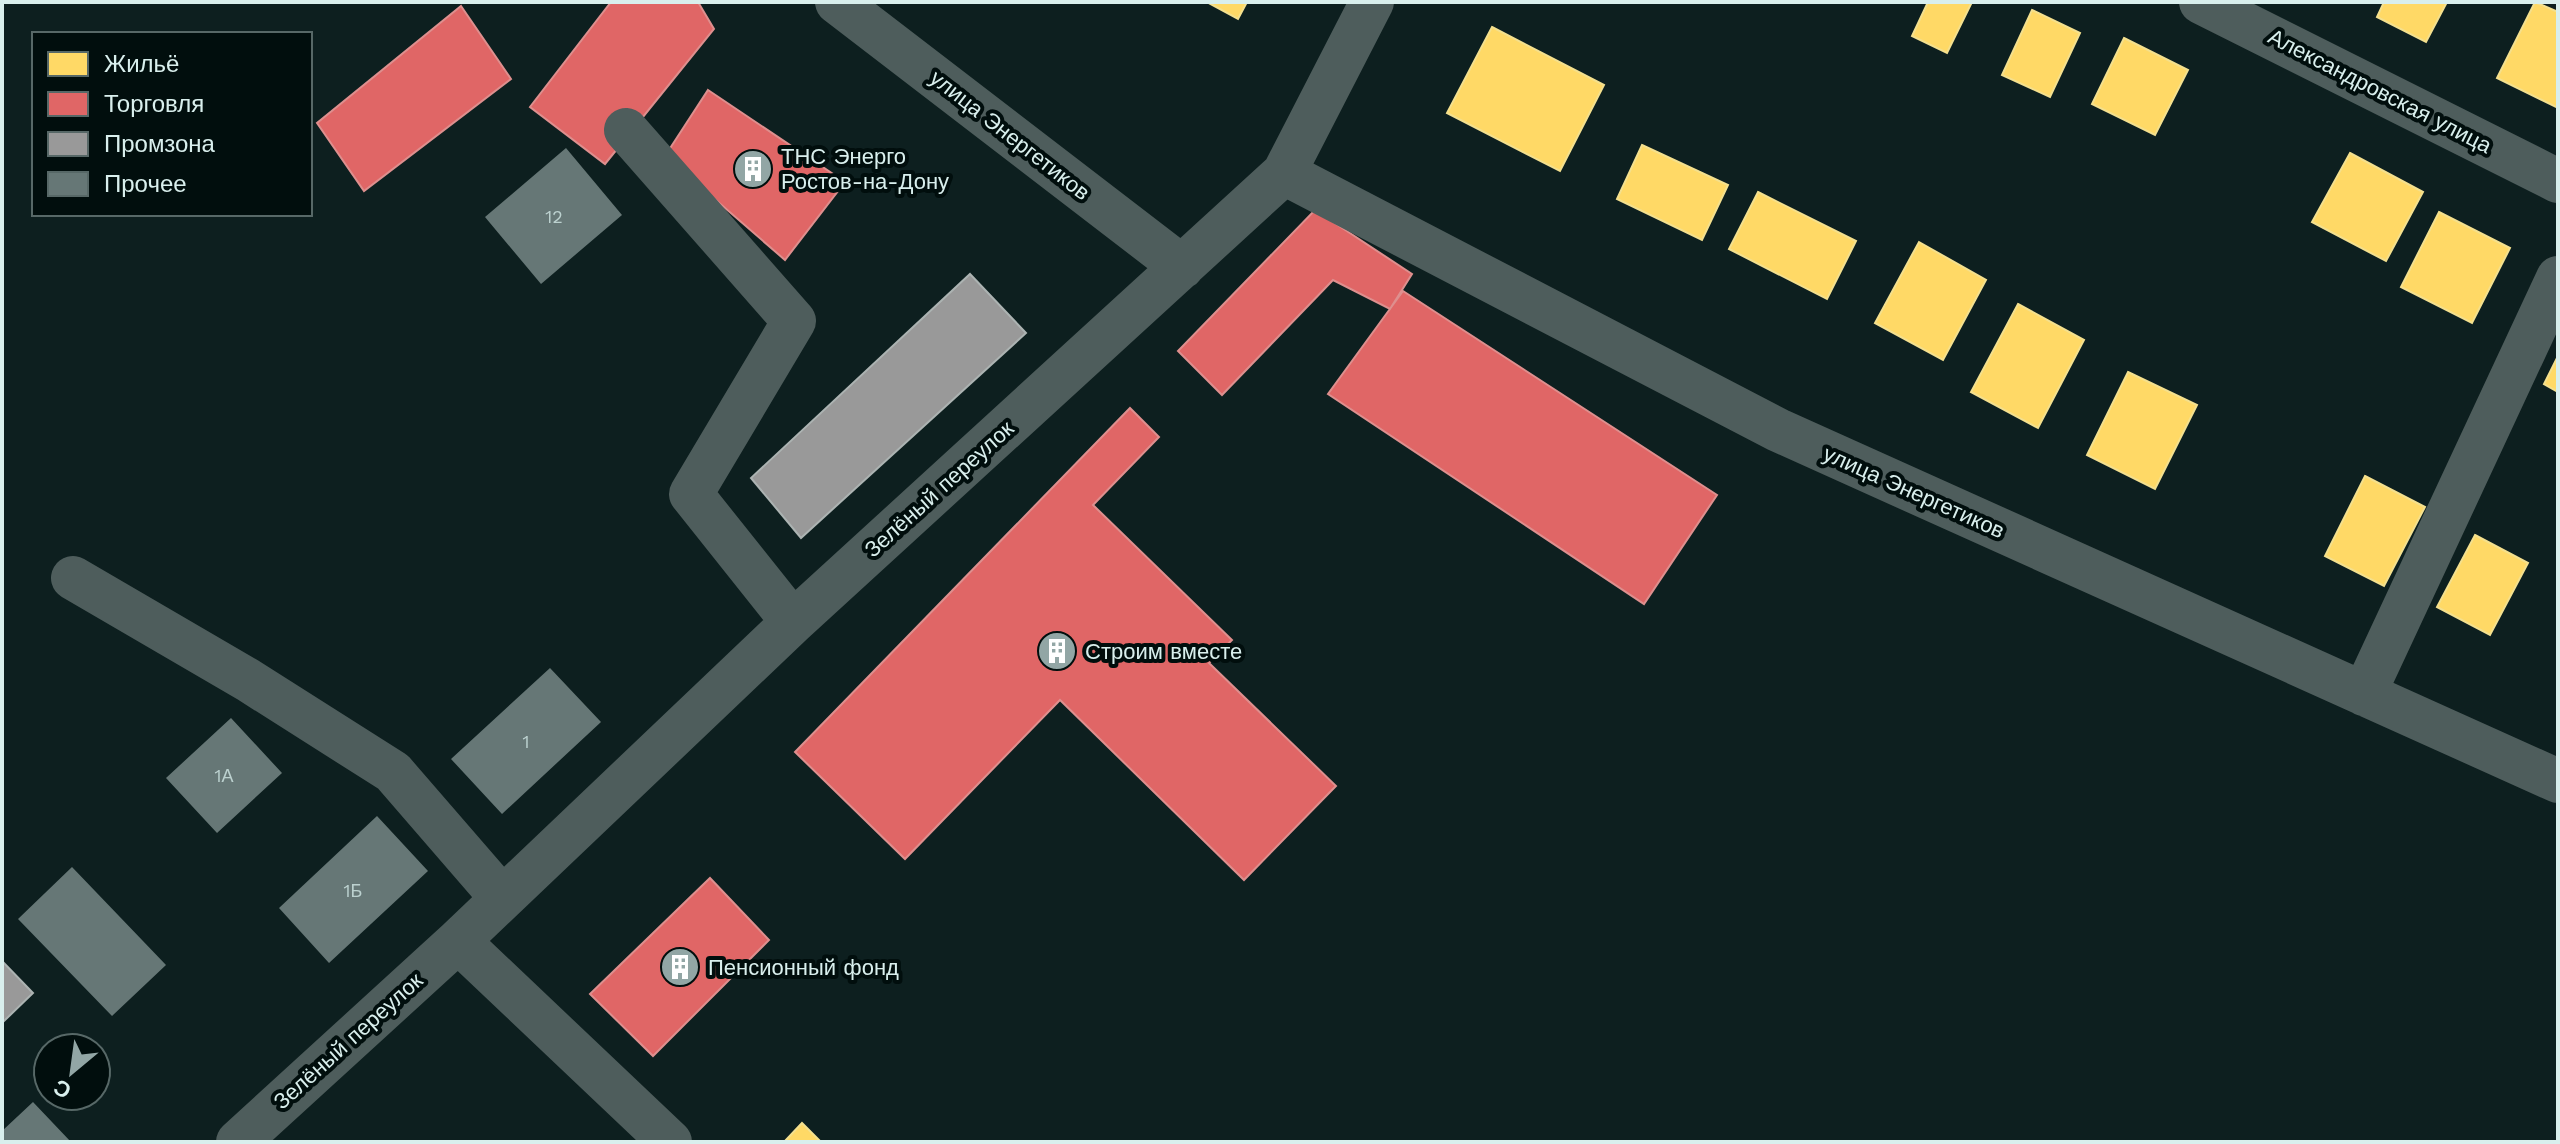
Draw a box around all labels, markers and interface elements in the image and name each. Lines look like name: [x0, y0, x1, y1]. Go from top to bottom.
street label: Александровская улица: [2264, 24, 2496, 159]
legend: [32, 32, 312, 216]
text: Жильё: [104, 50, 179, 78]
street label: улица Энергетиков: [925, 65, 1095, 205]
text: Торговля: [104, 90, 204, 118]
text: Промзона: [104, 130, 216, 158]
place label: ТНС Энерго Ростов-на-Дону: [781, 144, 949, 194]
building icon: ТНС Энерго Ростов-на-Дону: [732, 148, 774, 190]
text: Прочее: [104, 170, 187, 198]
house number: 12: [545, 206, 563, 227]
street label: Зелёный переулок: [859, 415, 1019, 562]
street label: улица Энергетиков: [1820, 441, 2008, 543]
building icon: Строим вместе: [1036, 630, 1078, 672]
place label: Строим вместе: [1085, 639, 1242, 664]
house number: 1: [522, 731, 530, 752]
house number: 1А: [214, 765, 234, 786]
house number: 1Б: [344, 880, 362, 901]
building icon: Пенсионный фонд: [659, 946, 701, 988]
place label: Пенсионный фонд: [708, 955, 899, 980]
street label: Зелёный переулок: [268, 967, 428, 1114]
north arrow: [32, 1032, 112, 1112]
text: С: [49, 1074, 76, 1104]

